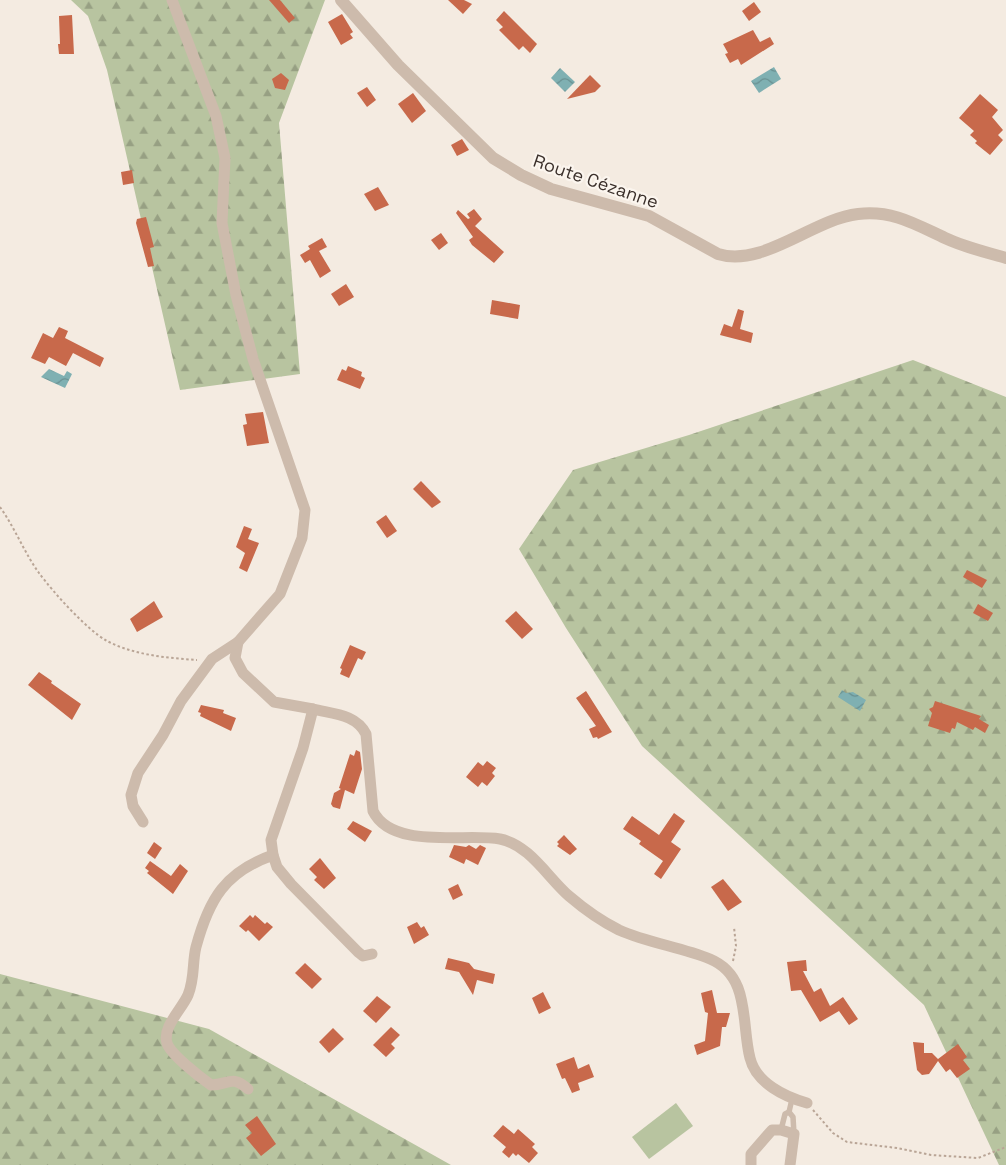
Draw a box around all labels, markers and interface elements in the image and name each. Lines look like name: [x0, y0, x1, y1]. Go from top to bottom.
street label: Route Cézanne: [530, 149, 662, 213]

